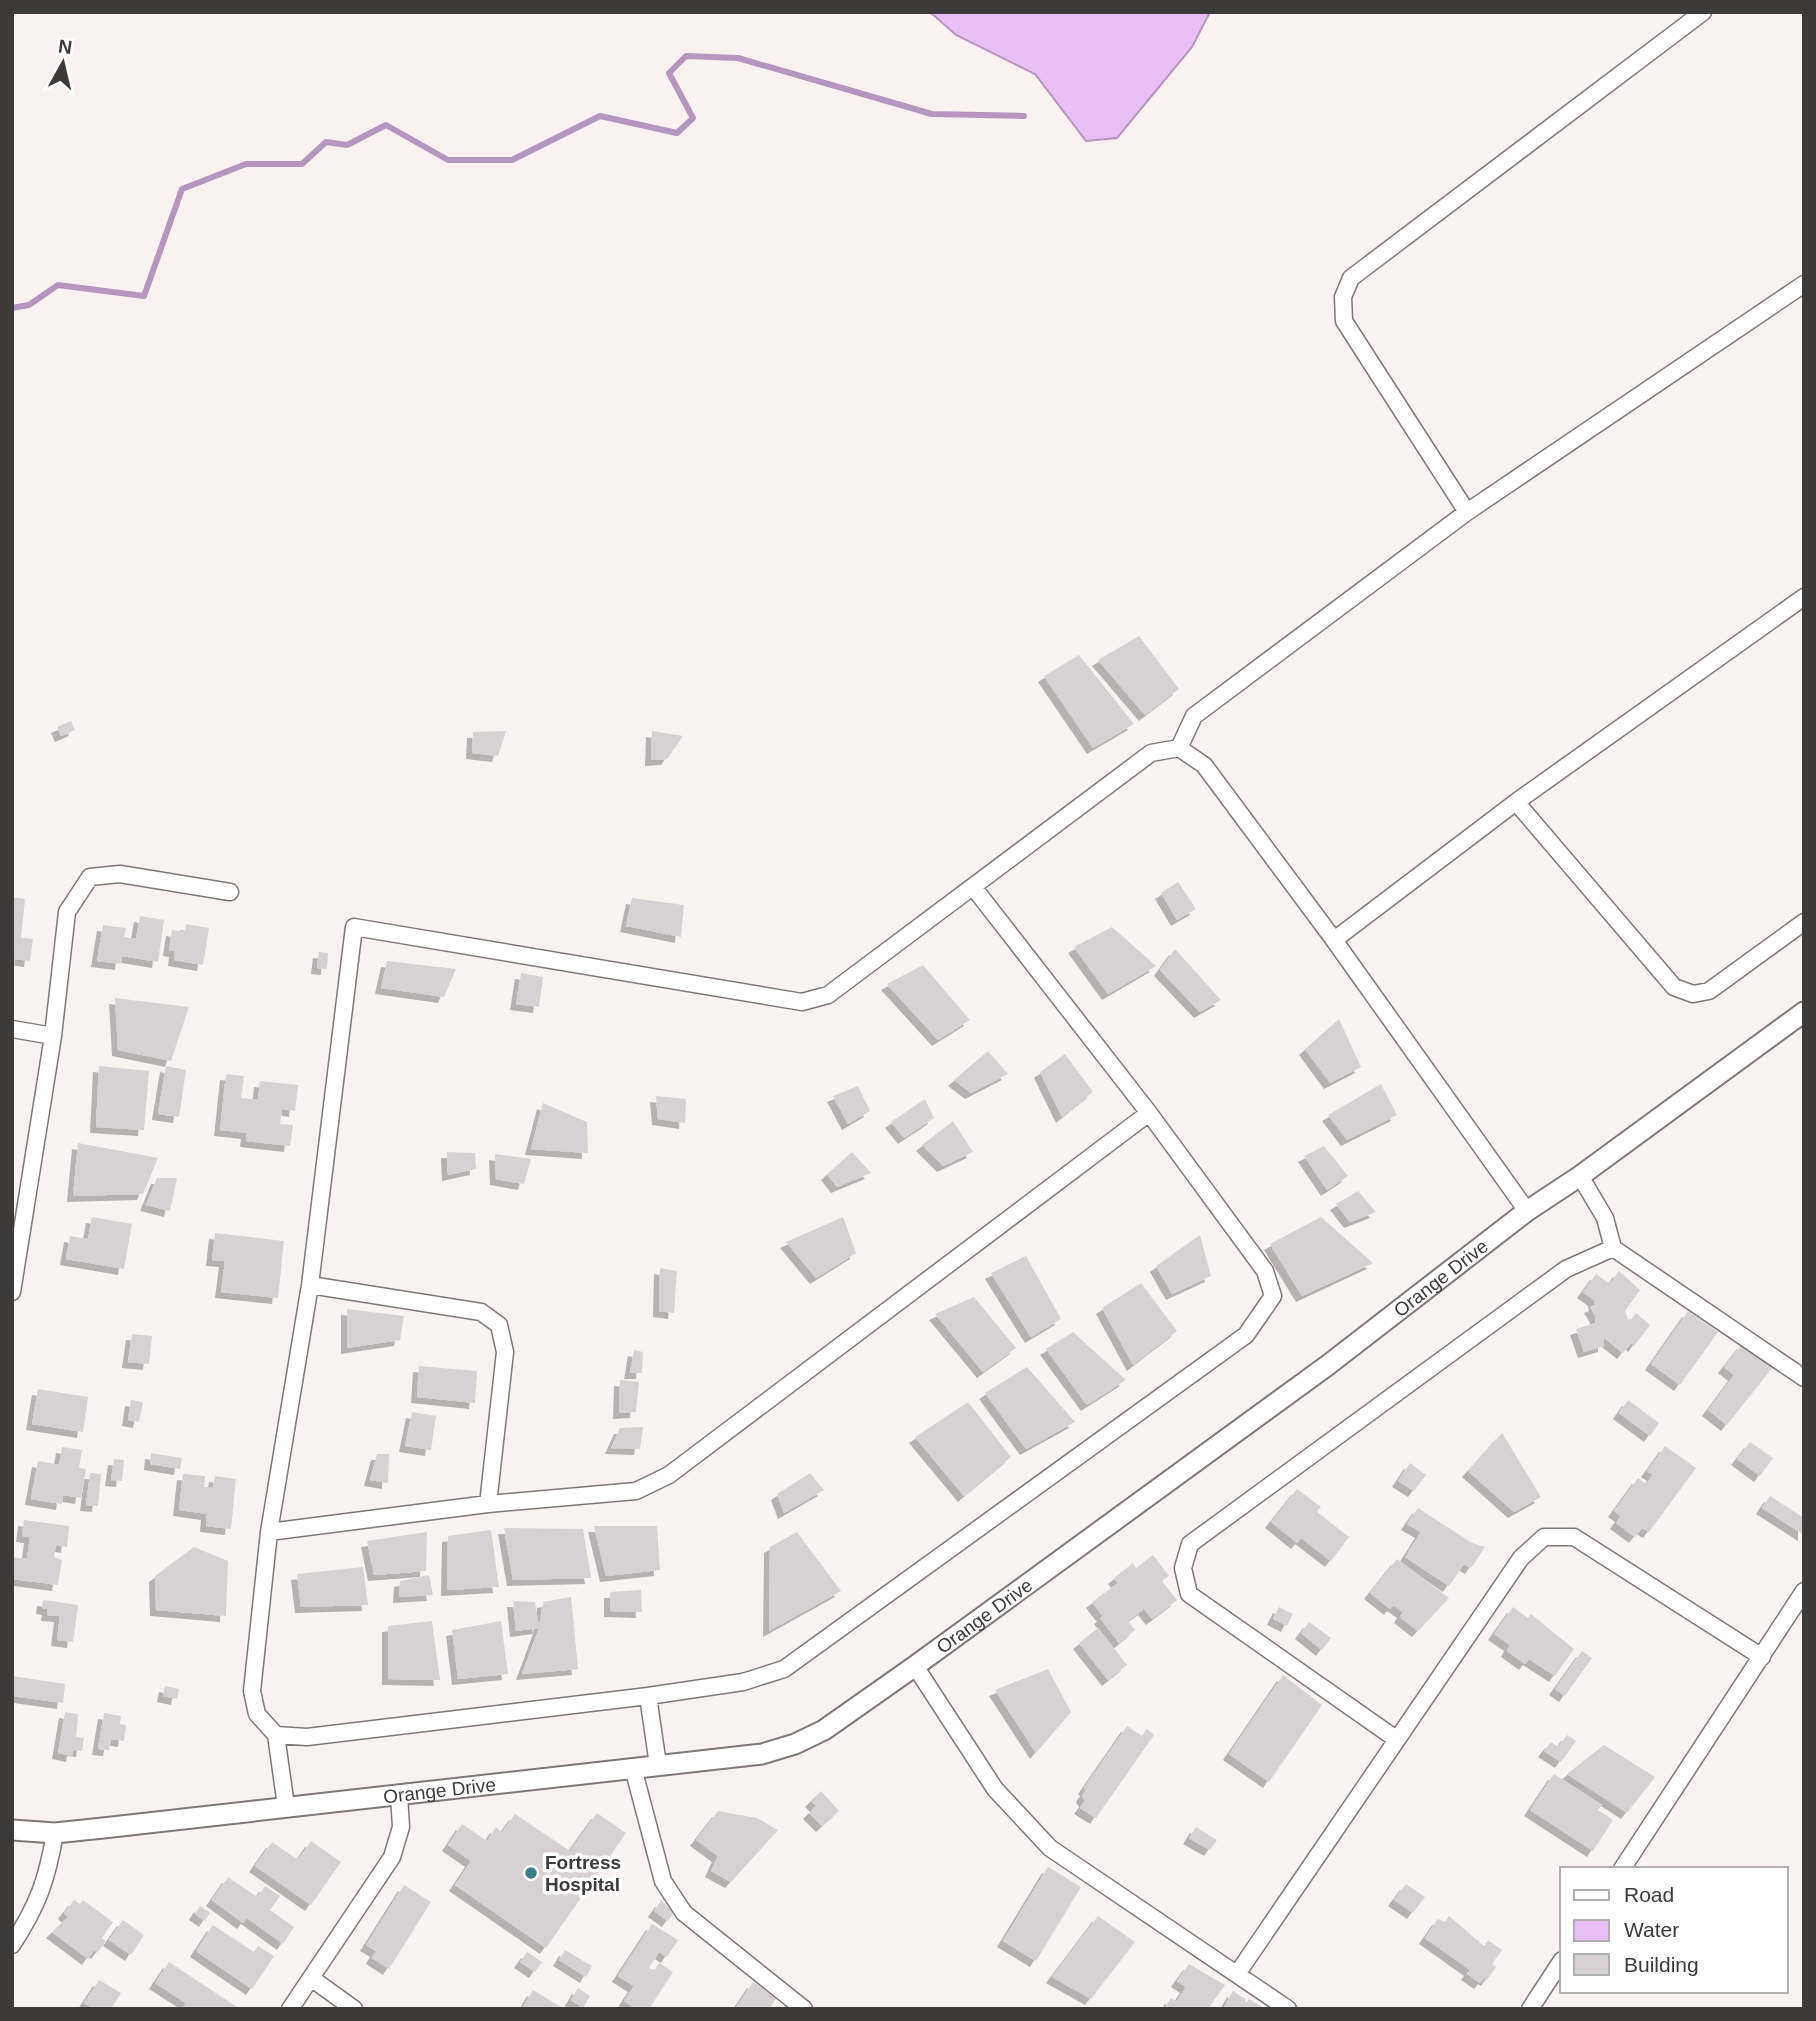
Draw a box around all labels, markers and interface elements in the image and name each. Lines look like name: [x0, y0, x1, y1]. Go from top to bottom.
north arrow: [28, 28, 98, 98]
text: N: [57, 35, 74, 58]
street label: Orange Drive: [1390, 1235, 1492, 1321]
street label: Orange Drive: [932, 1574, 1036, 1657]
street label: Orange Drive: [382, 1773, 497, 1807]
place label: Fortress Hospital: [545, 1852, 621, 1895]
marker: Fortress Hospital: [523, 1865, 539, 1881]
legend: [1560, 1867, 1788, 1993]
text: Road: [1624, 1883, 1674, 1906]
text: Water: [1624, 1918, 1679, 1941]
text: Building: [1624, 1953, 1699, 1976]

